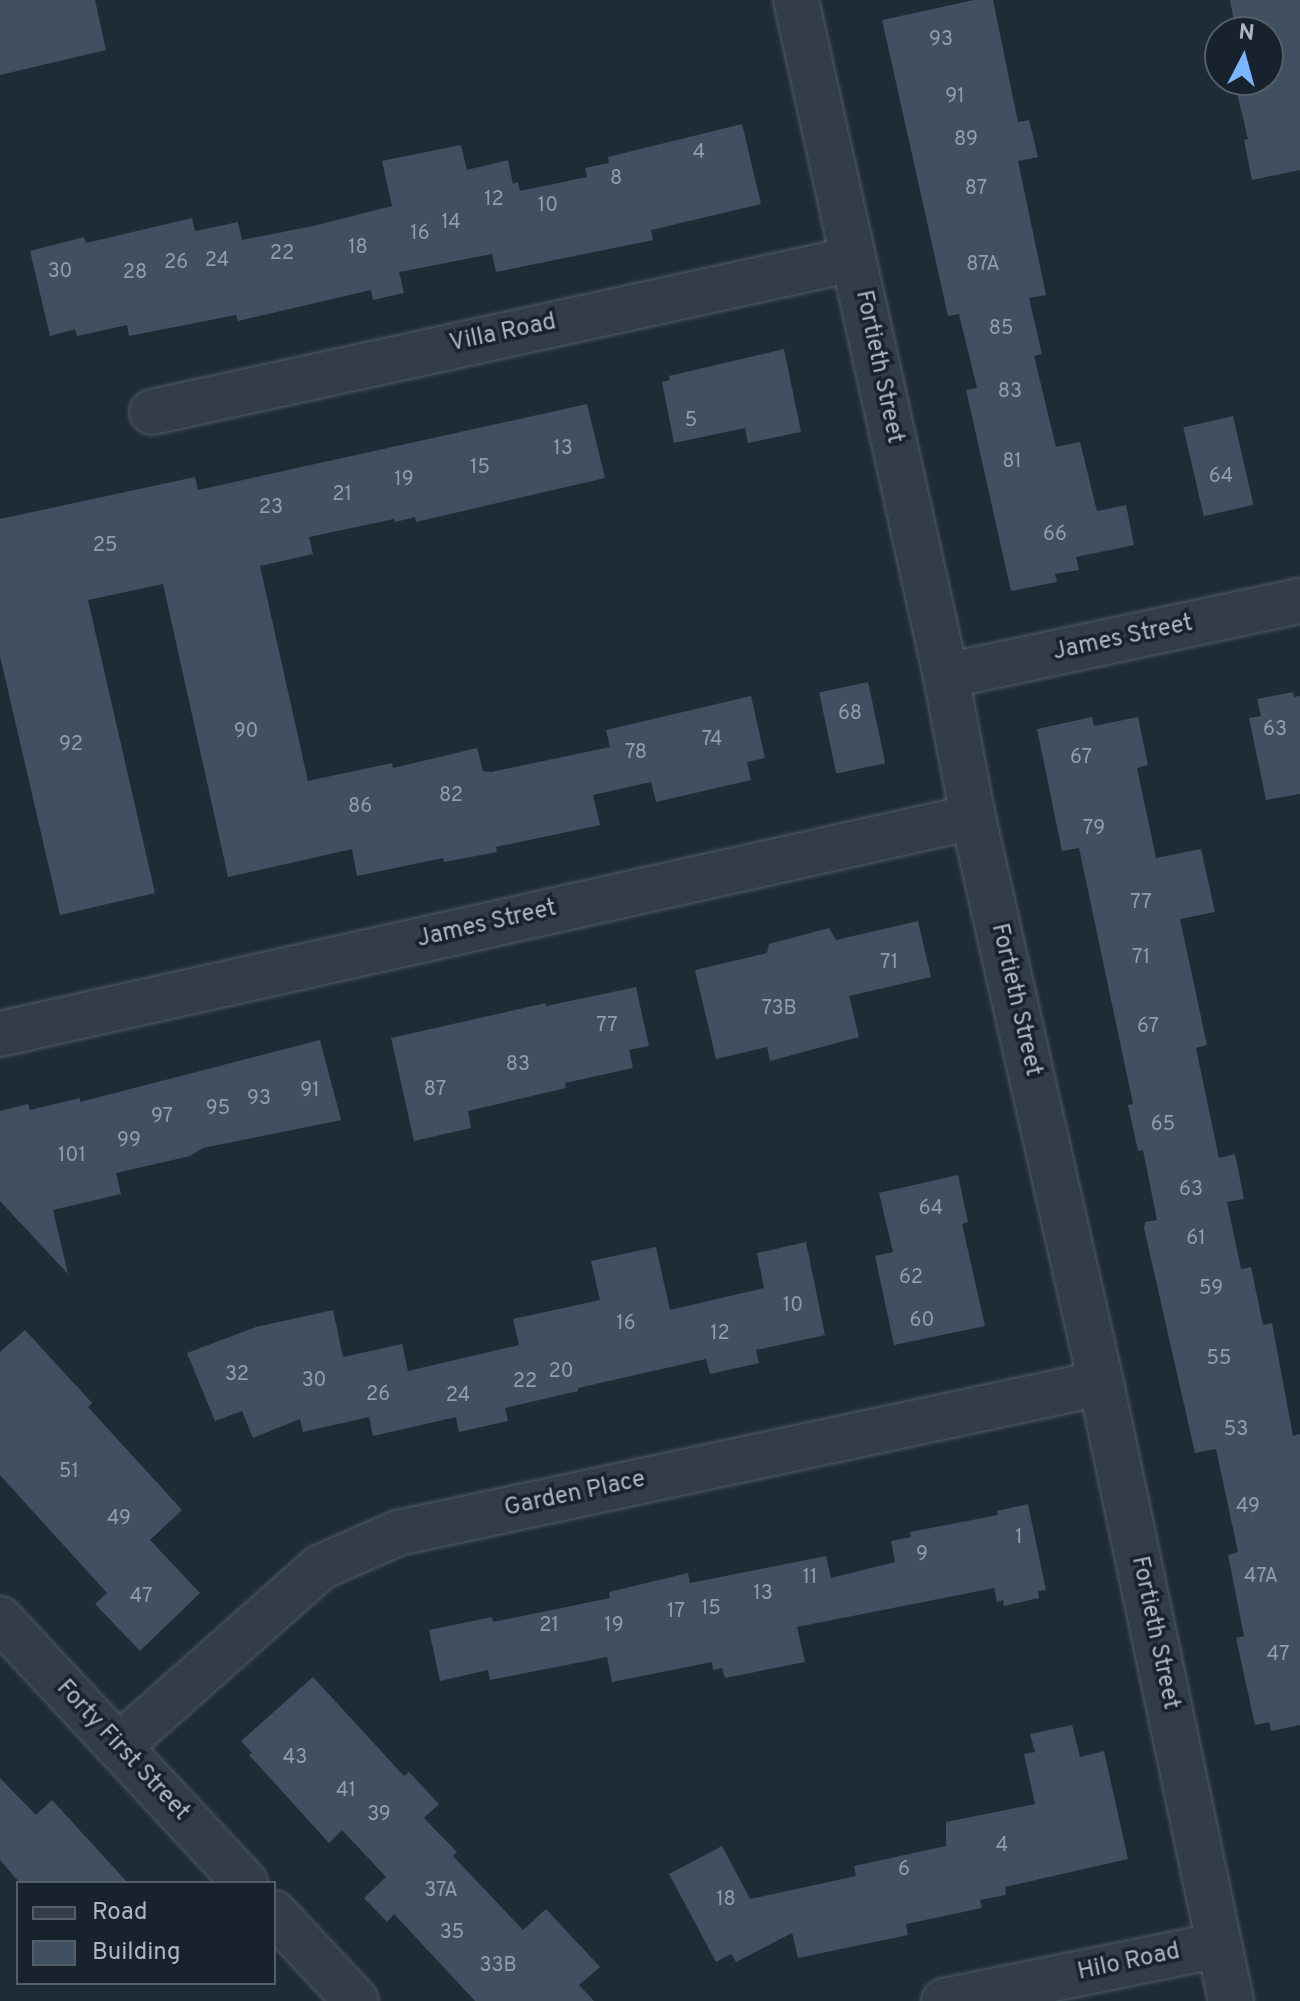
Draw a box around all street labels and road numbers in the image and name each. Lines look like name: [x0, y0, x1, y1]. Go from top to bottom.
street label: Fortieth Street: [848, 288, 908, 446]
street label: Villa Road: [447, 309, 559, 359]
street label: James Street: [1050, 610, 1196, 668]
street label: James Street: [414, 895, 560, 955]
street label: Fortieth Street: [983, 921, 1047, 1079]
street label: Garden Place: [502, 1466, 648, 1524]
street label: Fortieth Street: [1124, 1554, 1184, 1712]
street label: Forty First Street: [49, 1675, 195, 1827]
street label: Hilo Road: [1075, 1938, 1183, 1988]

